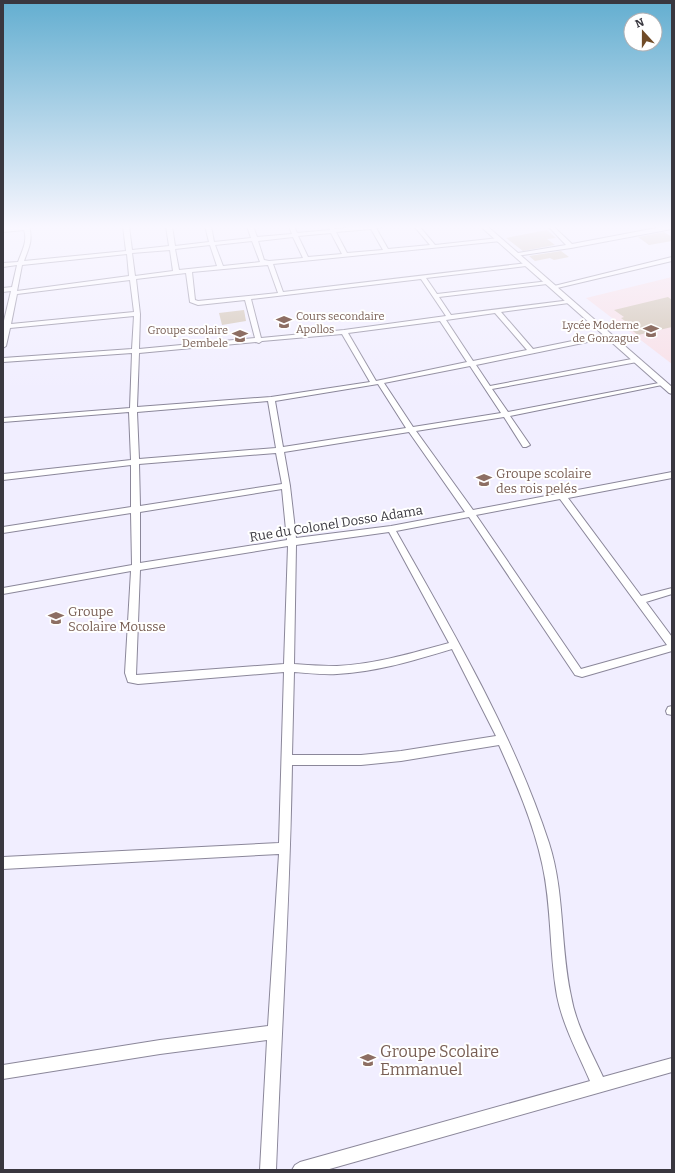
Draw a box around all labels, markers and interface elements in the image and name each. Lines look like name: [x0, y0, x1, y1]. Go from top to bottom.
north arrow: [623, 12, 663, 52]
text: N: [633, 15, 646, 31]
place label: Cours secondaire Apollos: [296, 310, 384, 336]
school or university icon: Cours secondaire Apollos: [275, 313, 293, 331]
place label: Lycée Moderne de Gonzague: [562, 319, 639, 345]
school or university icon: Lycée Moderne de Gonzague: [642, 322, 660, 340]
place label: Groupe scolaire Dembele: [147, 324, 228, 350]
school or university icon: Groupe scolaire Dembele: [231, 327, 249, 345]
place label: Groupe scolaire des rois pelés: [496, 466, 591, 496]
school or university icon: Groupe scolaire des rois pelés: [475, 471, 493, 489]
street label: Rue du Colonel Dosso Adama: [248, 502, 424, 545]
place label: Groupe Scolaire Mousse: [68, 604, 166, 634]
school or university icon: Groupe Scolaire Mousse: [47, 609, 65, 627]
place label: Groupe Scolaire Emmanuel: [380, 1042, 499, 1079]
school or university icon: Groupe Scolaire Emmanuel: [359, 1051, 377, 1069]

